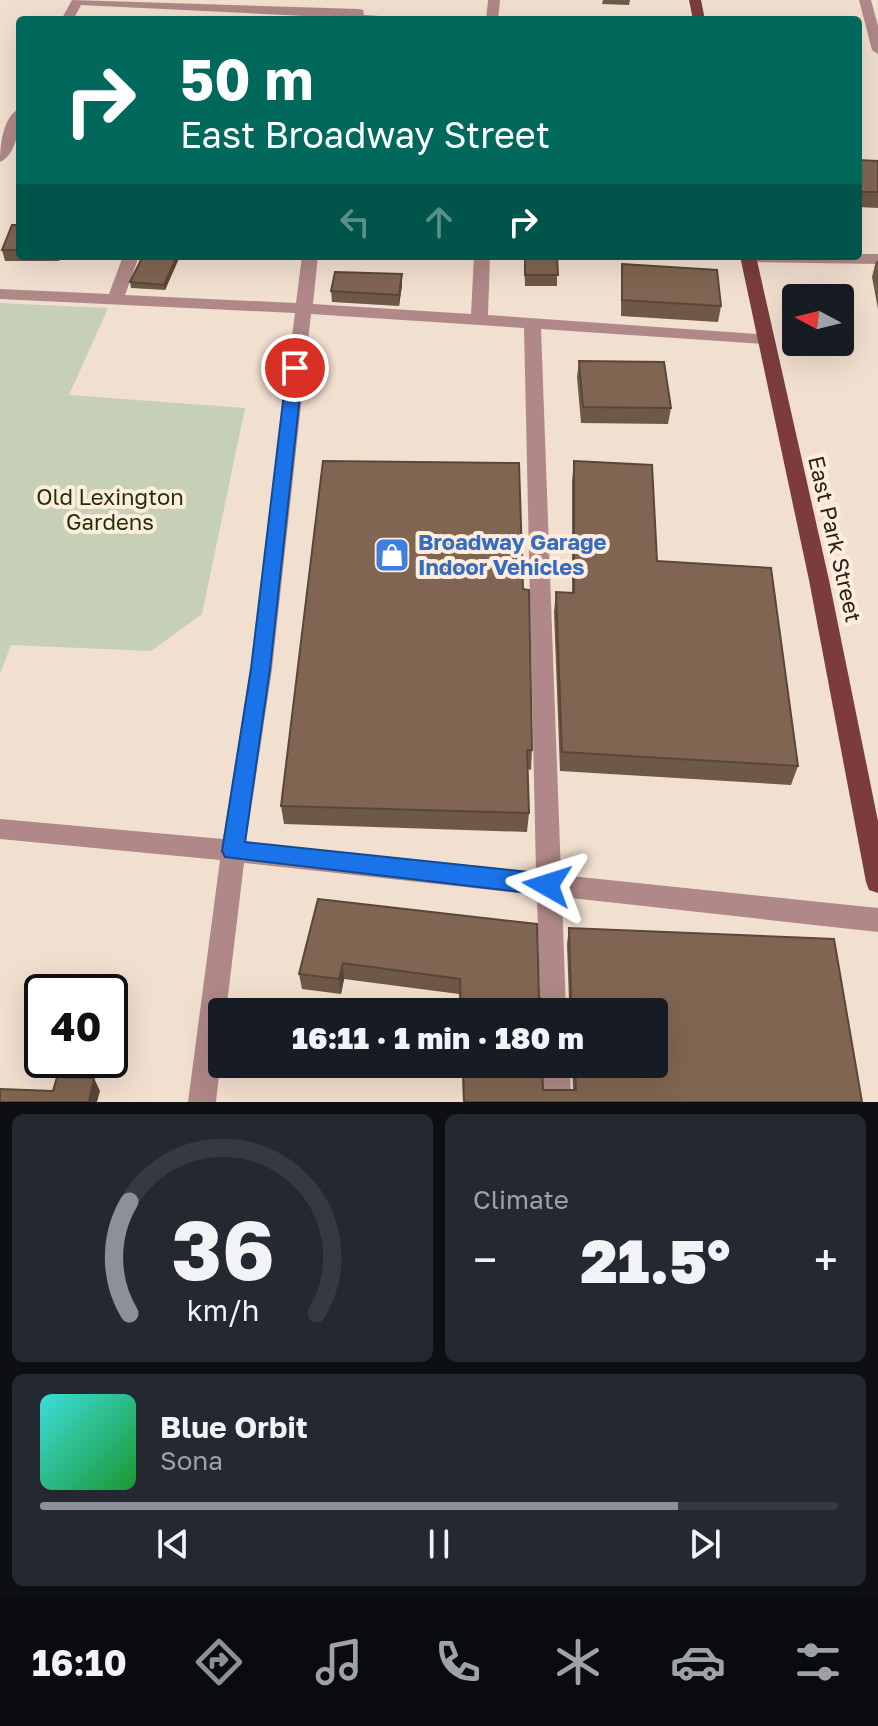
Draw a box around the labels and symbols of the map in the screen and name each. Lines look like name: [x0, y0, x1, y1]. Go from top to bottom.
north arrow: [782, 284, 854, 356]
pin: [261, 334, 329, 402]
street label: East Park Street: [803, 453, 868, 625]
park label: Old Lexington Gardens: [36, 483, 184, 535]
place label: Broadway Garage Indoor Vehicles: [418, 528, 607, 580]
shop icon: Broadway Garage Indoor Vehicles: [373, 536, 411, 574]
position arrow: [505, 843, 589, 927]
speed limit sign: 40: [24, 974, 128, 1078]

